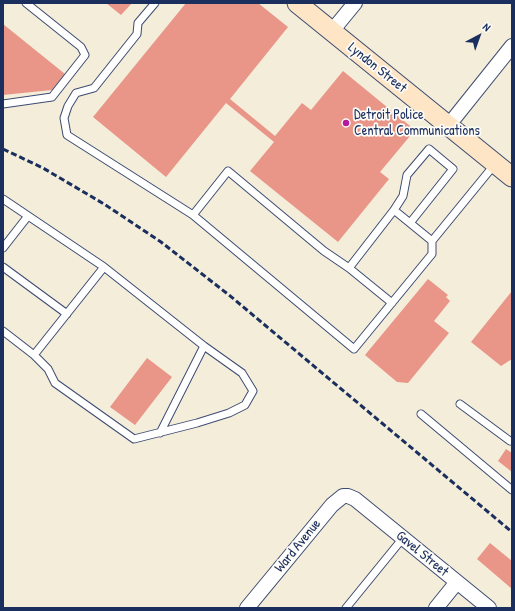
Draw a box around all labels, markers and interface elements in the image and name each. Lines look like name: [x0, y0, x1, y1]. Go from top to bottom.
north arrow: [459, 16, 499, 56]
text: N: [480, 20, 494, 34]
street label: Lyndon Street: [344, 39, 410, 97]
place label: Detroit Police Central Communications: [354, 107, 480, 140]
marker: Detroit Police Central Communications: [341, 118, 351, 128]
street label: Ward Avenue: [271, 516, 325, 576]
street label: Gavel Street: [392, 528, 452, 580]

